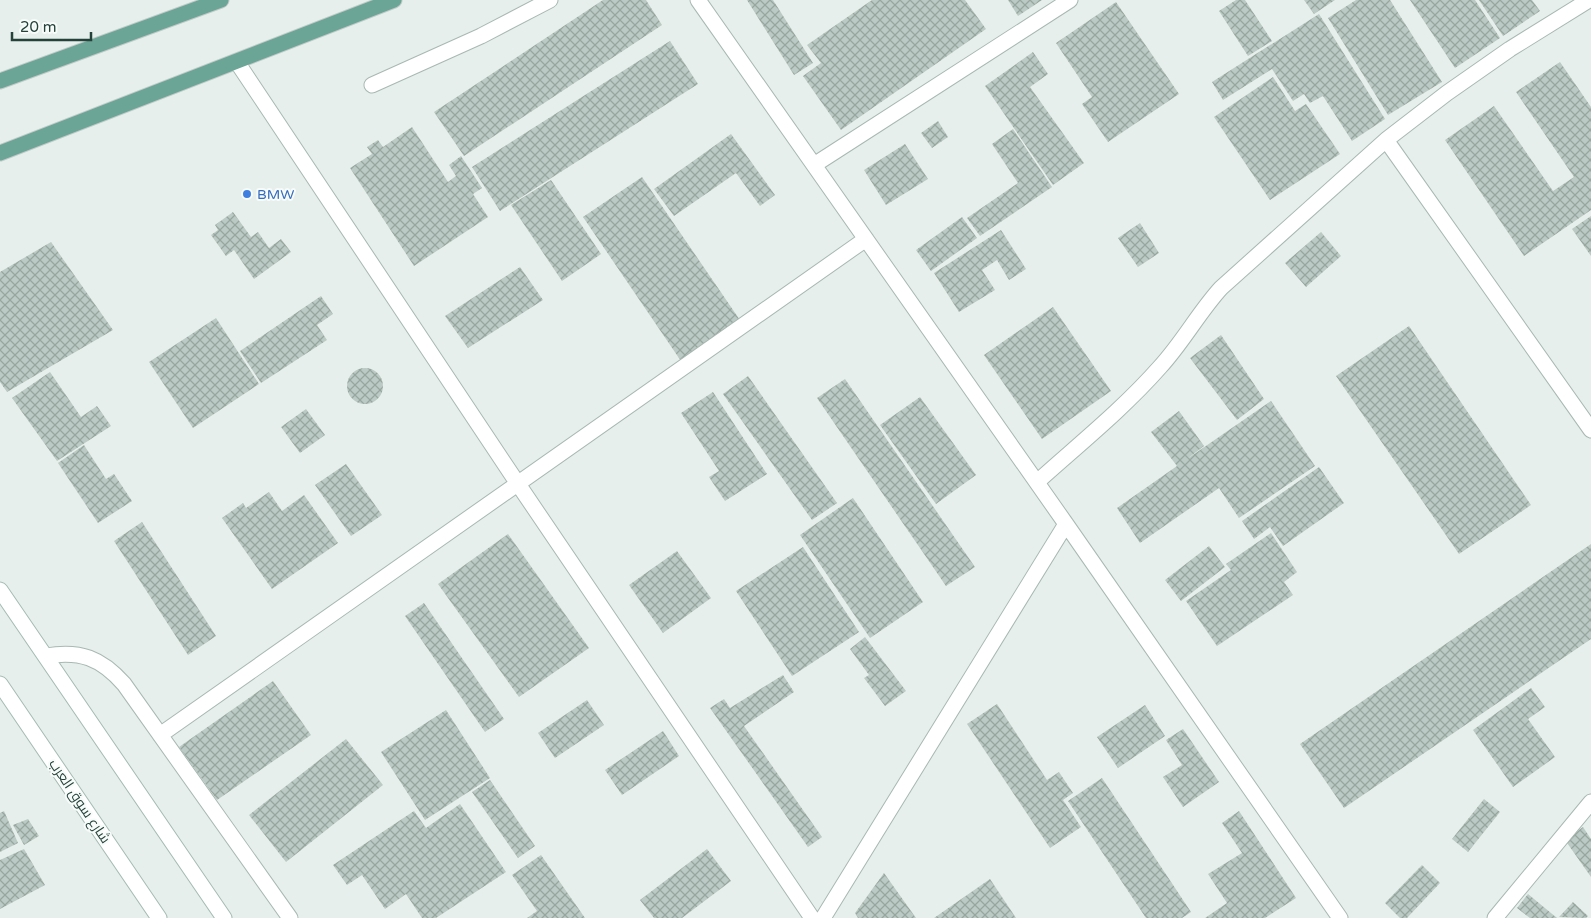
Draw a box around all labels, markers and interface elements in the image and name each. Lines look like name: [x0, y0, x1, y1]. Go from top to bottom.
scale bar: [12, 10, 91, 42]
text: 20 m: [20, 18, 57, 36]
place label: BMW: [257, 186, 294, 203]
marker: BMW: [241, 188, 253, 200]
street label: شارع سوق العرب: [45, 756, 114, 847]

